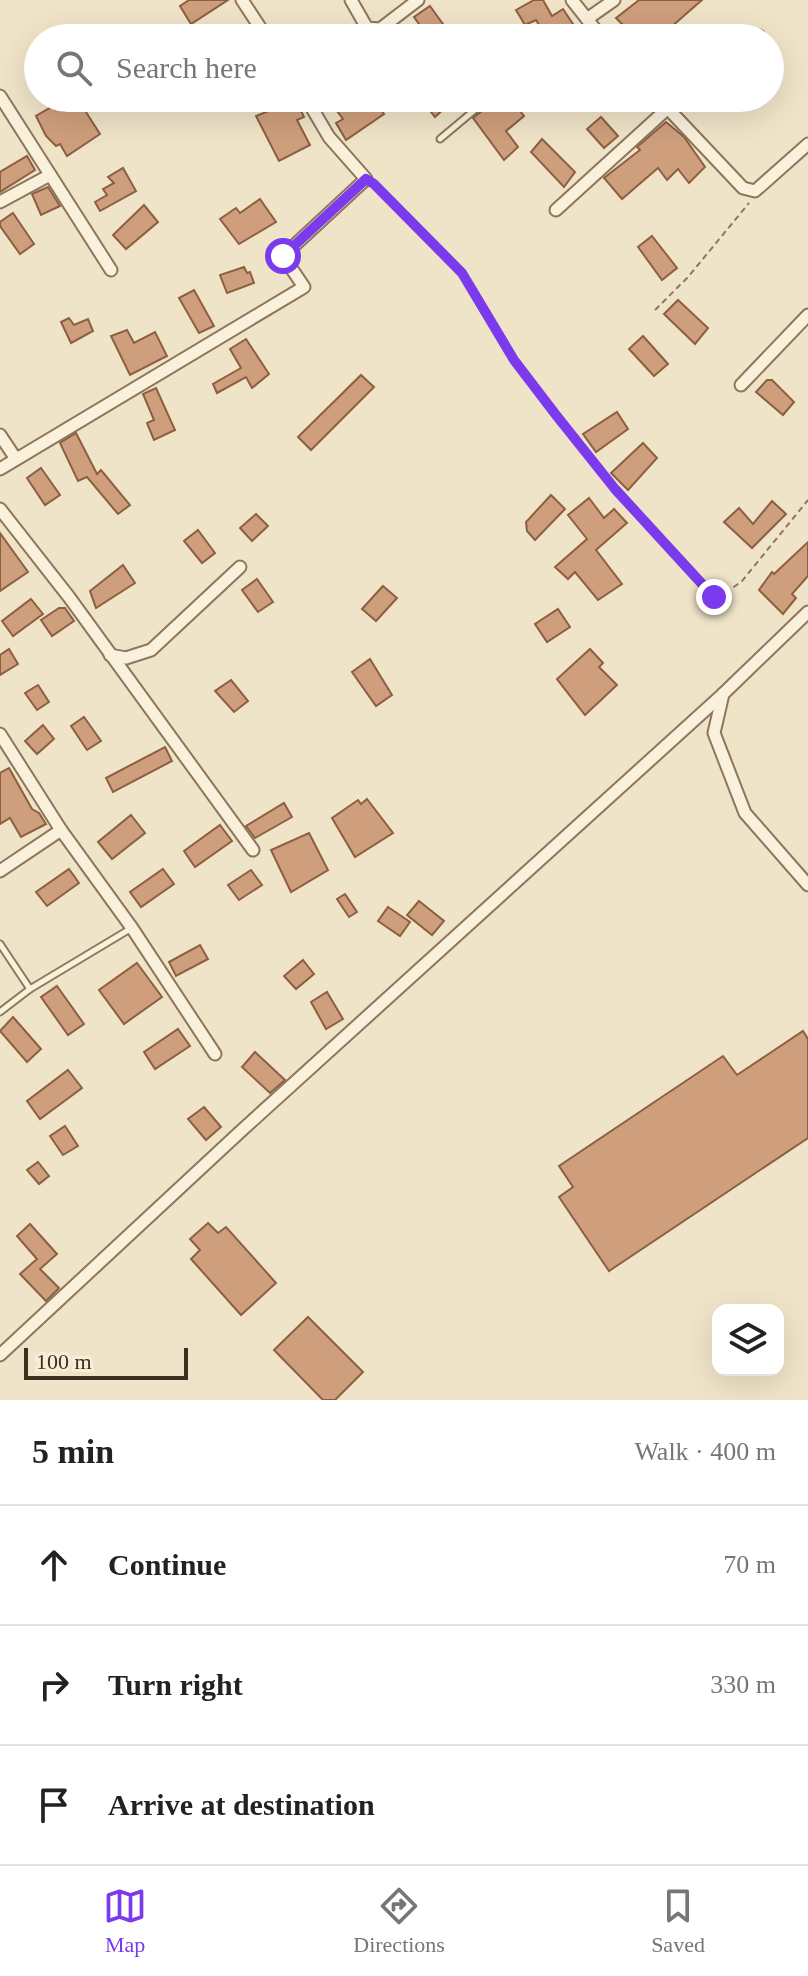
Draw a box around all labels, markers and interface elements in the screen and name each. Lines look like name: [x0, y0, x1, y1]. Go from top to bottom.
search box: [24, 24, 784, 112]
icon: search: [52, 46, 96, 90]
text: Search here: [116, 51, 257, 84]
route start: [265, 238, 301, 274]
route end: [696, 579, 732, 615]
map controls: [712, 1304, 784, 1376]
button: layers: [712, 1304, 784, 1376]
scale bar: [24, 1344, 188, 1380]
text: 100 m: [36, 1349, 92, 1374]
text: 5 min: [32, 1433, 114, 1470]
text: Walk · 400 m: [634, 1437, 776, 1466]
icon: ahead: [32, 1543, 76, 1587]
text: Continue: [108, 1548, 226, 1581]
text: 70 m: [723, 1550, 776, 1579]
icon: right: [32, 1663, 76, 1707]
text: Turn right: [108, 1668, 243, 1701]
text: 330 m: [710, 1670, 776, 1699]
icon: arrive: [32, 1783, 76, 1827]
text: Arrive at destination: [108, 1788, 375, 1821]
tab: Map: [103, 1884, 147, 1958]
tab: Directions: [353, 1884, 445, 1958]
tab: Saved: [651, 1884, 705, 1958]

